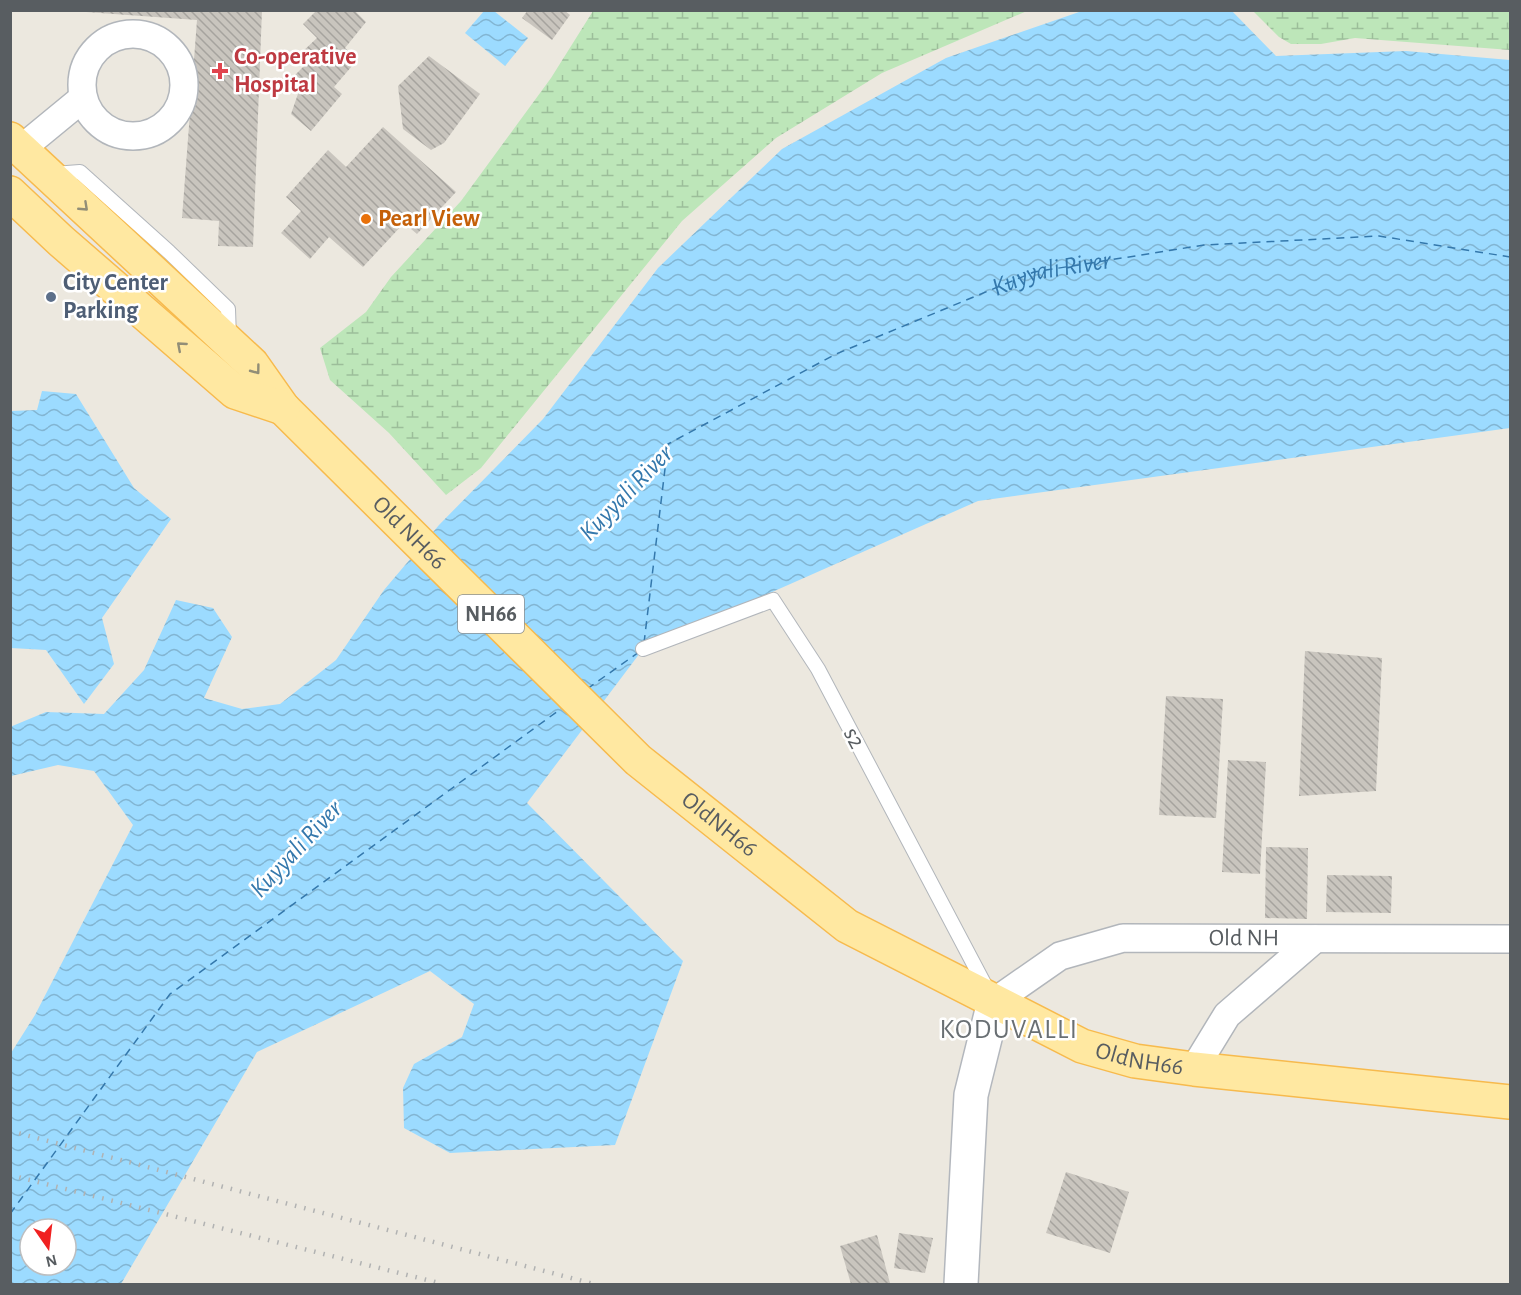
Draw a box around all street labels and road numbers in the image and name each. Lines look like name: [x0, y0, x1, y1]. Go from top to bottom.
street label: Old NH66: [368, 492, 451, 574]
road number: NH66: [458, 595, 524, 633]
street label: s2: [839, 724, 869, 752]
street label: OldNH66: [677, 787, 762, 862]
street label: Old NH: [1209, 926, 1279, 950]
street label: OldNH66: [1093, 1038, 1185, 1079]

